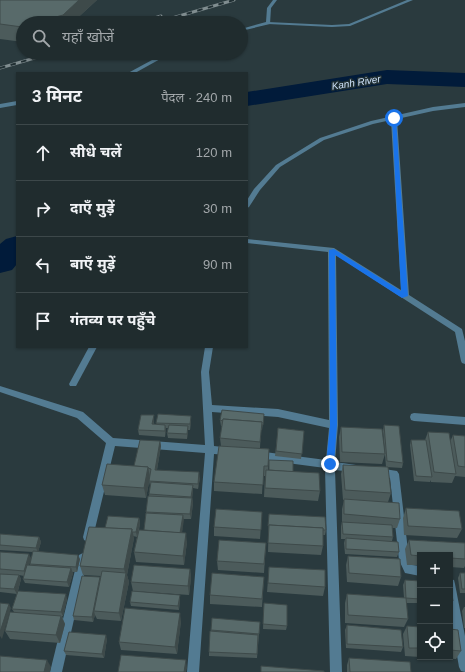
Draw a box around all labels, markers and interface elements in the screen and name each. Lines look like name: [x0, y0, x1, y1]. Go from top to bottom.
search box: [16, 16, 248, 60]
icon: search: [30, 27, 52, 49]
text: यहाँ खोजें: [62, 28, 114, 45]
water label: Kanh River: [331, 73, 382, 92]
text: 3 मिनट: [32, 87, 82, 106]
text: पैदल · 240 m: [161, 90, 232, 105]
route start: [385, 109, 403, 127]
icon: ahead: [32, 142, 54, 164]
text: सीधे चलें: [70, 143, 121, 160]
text: 120 m: [196, 145, 232, 160]
icon: right: [32, 198, 54, 220]
text: दाएँ मुड़ें: [70, 199, 114, 216]
text: 30 m: [203, 201, 232, 216]
icon: left: [32, 254, 54, 276]
text: बाएँ मुड़ें: [70, 255, 115, 272]
text: 90 m: [203, 257, 232, 272]
icon: arrive: [32, 310, 54, 332]
text: गंतव्य पर पहुँचे: [70, 311, 155, 328]
route end: [321, 455, 339, 473]
map controls: [417, 552, 453, 660]
button: +: [417, 552, 453, 588]
button: −: [417, 588, 453, 624]
button: locate: [417, 624, 453, 660]

